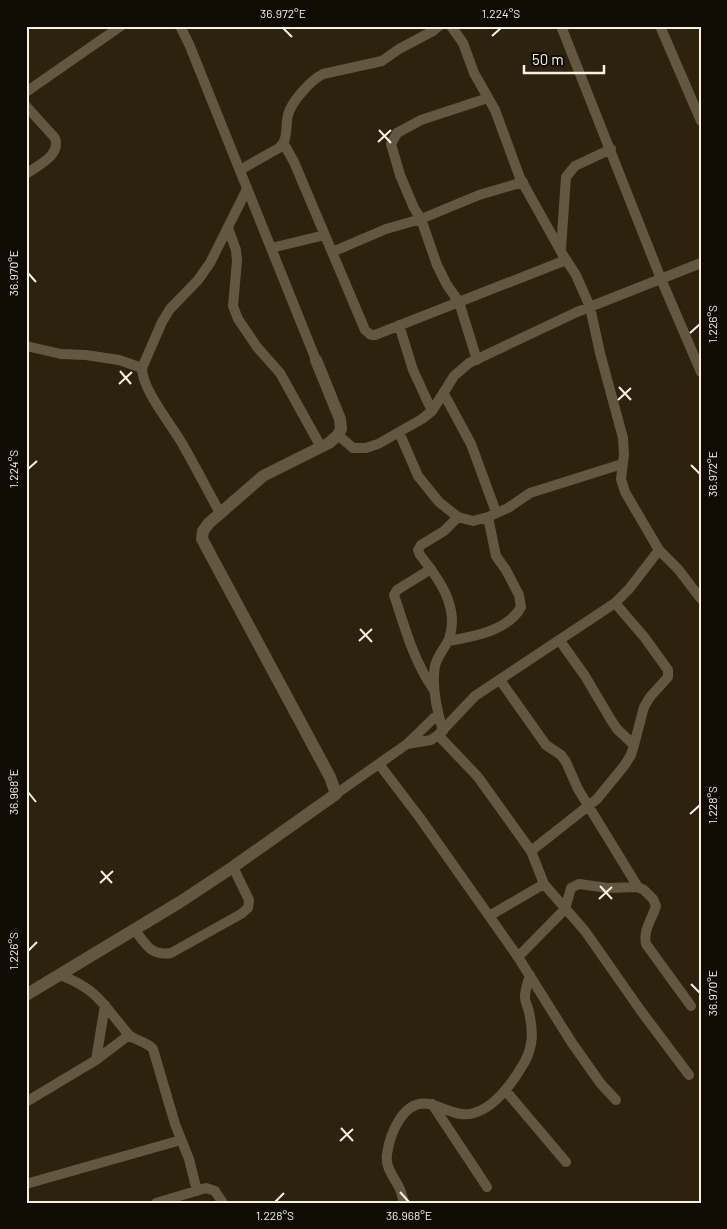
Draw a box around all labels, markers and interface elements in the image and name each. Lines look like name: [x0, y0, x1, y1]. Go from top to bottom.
text: 36.972°E: [260, 6, 306, 20]
text: 1.224°S: [482, 6, 520, 20]
scale bar: [524, 42, 604, 74]
text: 50 m: [532, 50, 564, 68]
text: 36.970°E: [6, 250, 20, 296]
text: 1.226°S: [705, 305, 719, 343]
text: 1.224°S: [6, 450, 20, 488]
text: 36.972°E: [705, 451, 719, 497]
text: 36.968°E: [6, 769, 20, 815]
text: 1.228°S: [705, 786, 719, 824]
text: 1.226°S: [6, 932, 20, 970]
text: 36.970°E: [705, 970, 719, 1016]
text: 1.228°S: [256, 1208, 294, 1222]
text: 36.968°E: [386, 1208, 432, 1222]

